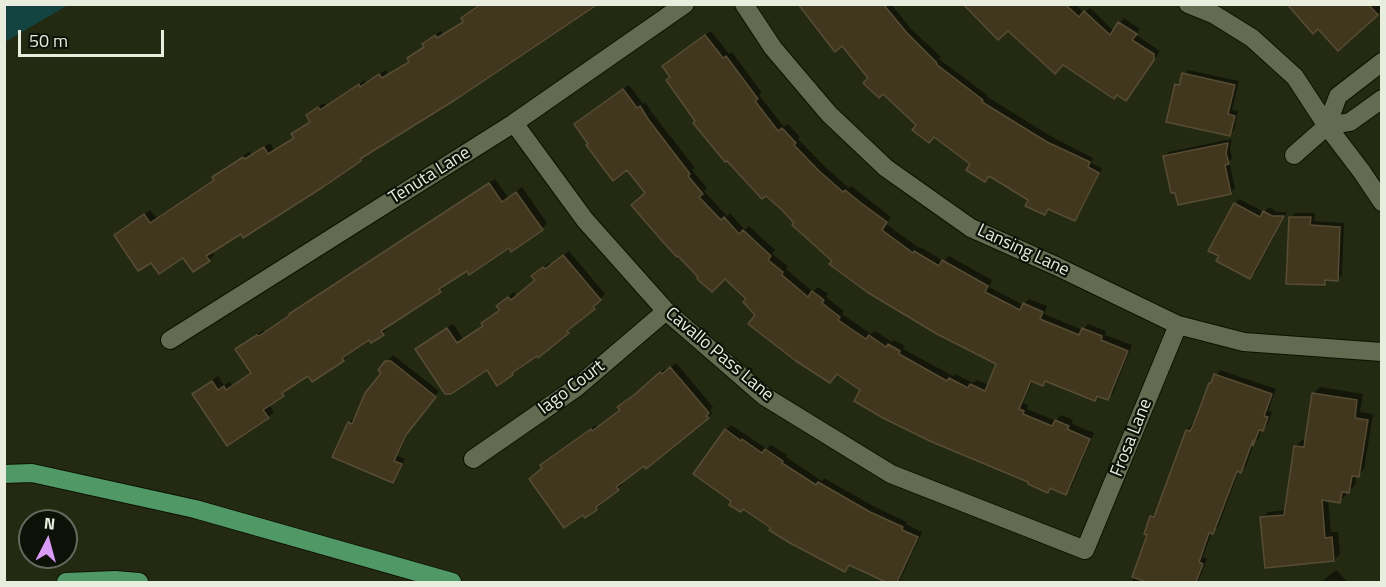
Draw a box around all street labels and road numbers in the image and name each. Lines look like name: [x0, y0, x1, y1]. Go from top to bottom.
street label: Tenuta Lane: [385, 143, 475, 209]
street label: Lansing Lane: [974, 220, 1072, 282]
street label: Cavallo Pass Lane: [660, 303, 778, 407]
street label: Iago Court: [535, 356, 609, 420]
street label: Frosa Lane: [1107, 396, 1157, 480]

